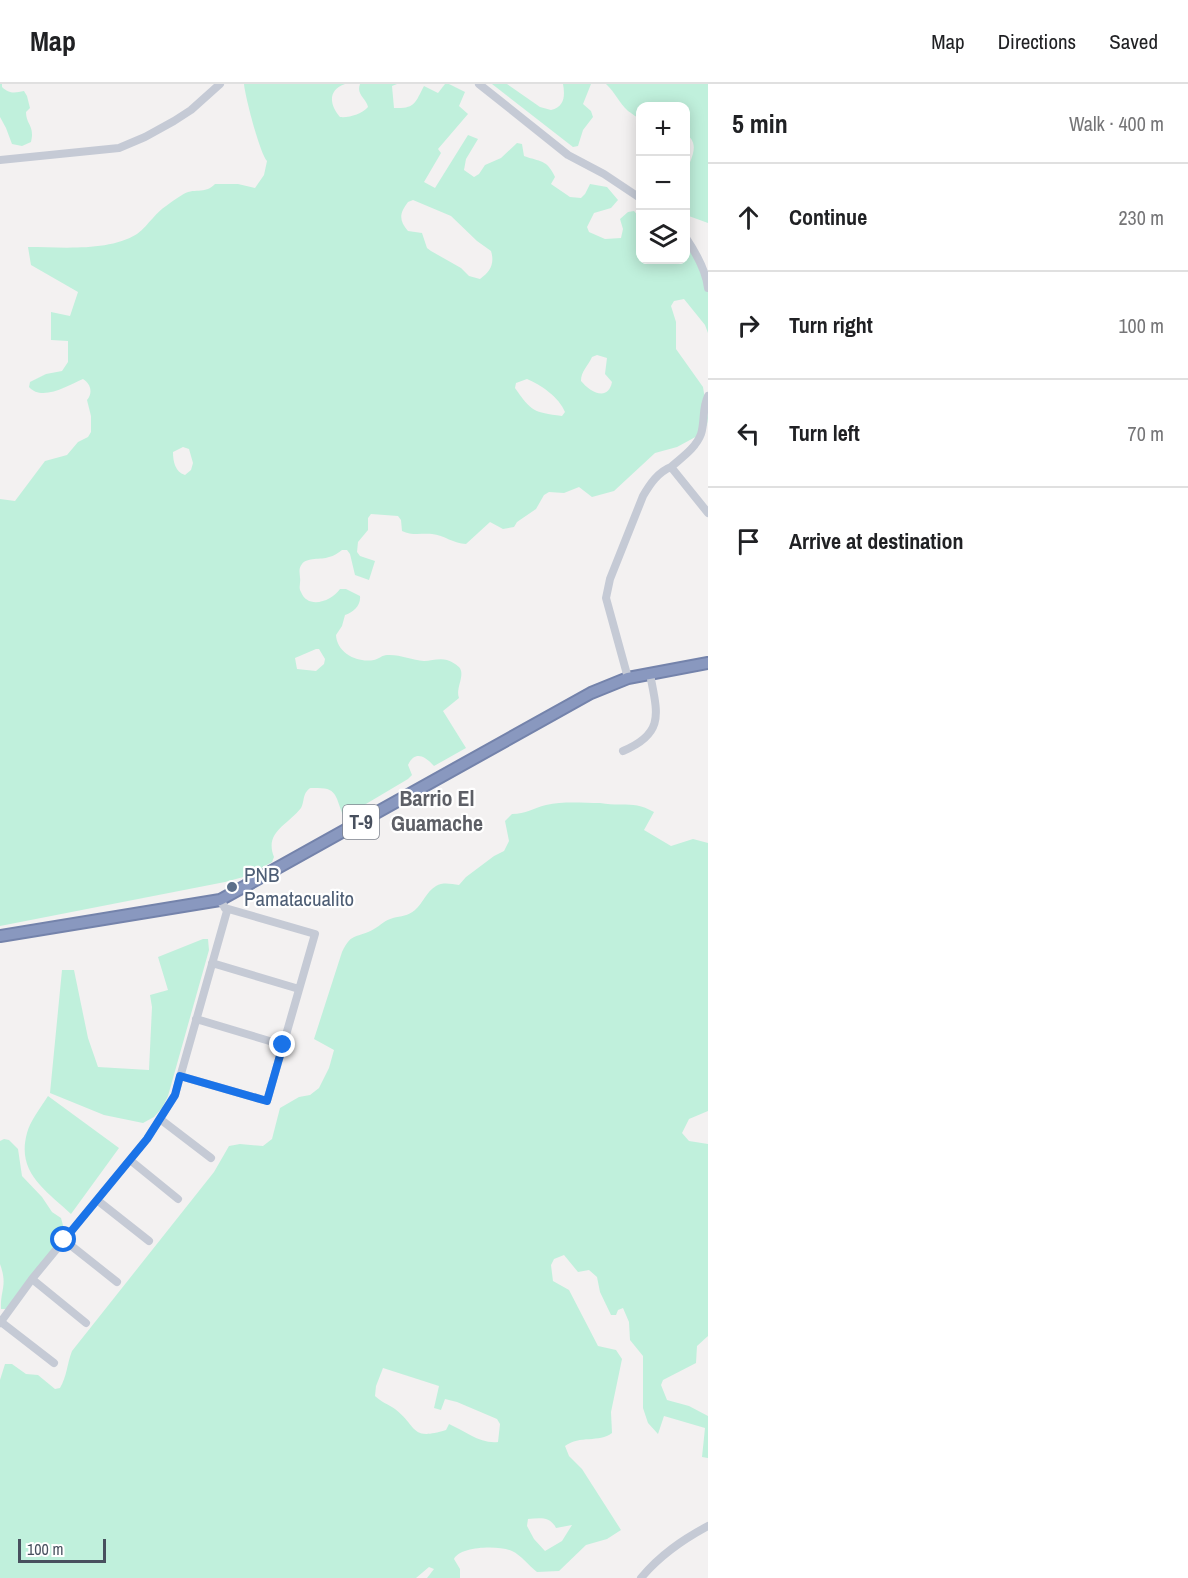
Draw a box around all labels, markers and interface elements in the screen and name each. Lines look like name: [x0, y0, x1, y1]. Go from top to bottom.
text: Map: [30, 22, 76, 60]
text: Map: [931, 27, 965, 56]
text: Directions: [998, 27, 1076, 56]
text: Saved: [1109, 27, 1158, 56]
map controls: [636, 102, 690, 264]
button: +: [636, 102, 690, 156]
text: 5 min: [732, 106, 788, 141]
text: Walk · 400 m: [1069, 110, 1164, 137]
button: −: [636, 156, 690, 210]
icon: ahead: [732, 201, 765, 234]
text: Continue: [789, 202, 867, 232]
text: 230 m: [1118, 204, 1164, 231]
button: layers: [636, 210, 690, 264]
icon: right: [732, 309, 765, 342]
text: Turn right: [789, 310, 873, 340]
text: 100 m: [1118, 312, 1164, 339]
icon: left: [732, 417, 765, 450]
text: Turn left: [789, 418, 860, 448]
text: 70 m: [1128, 420, 1164, 447]
icon: arrive: [732, 525, 765, 558]
text: Arrive at destination: [789, 526, 963, 556]
district label: Barrio El Guamache: [391, 783, 483, 838]
road number: T-9: [343, 805, 379, 839]
place label: PNB Pamatacualito: [244, 860, 354, 913]
marker: PNB Pamatacualito: [225, 880, 239, 894]
route end: [269, 1031, 295, 1057]
route start: [50, 1226, 76, 1252]
scale bar: [18, 1536, 106, 1564]
text: 100 m: [27, 1538, 63, 1560]

